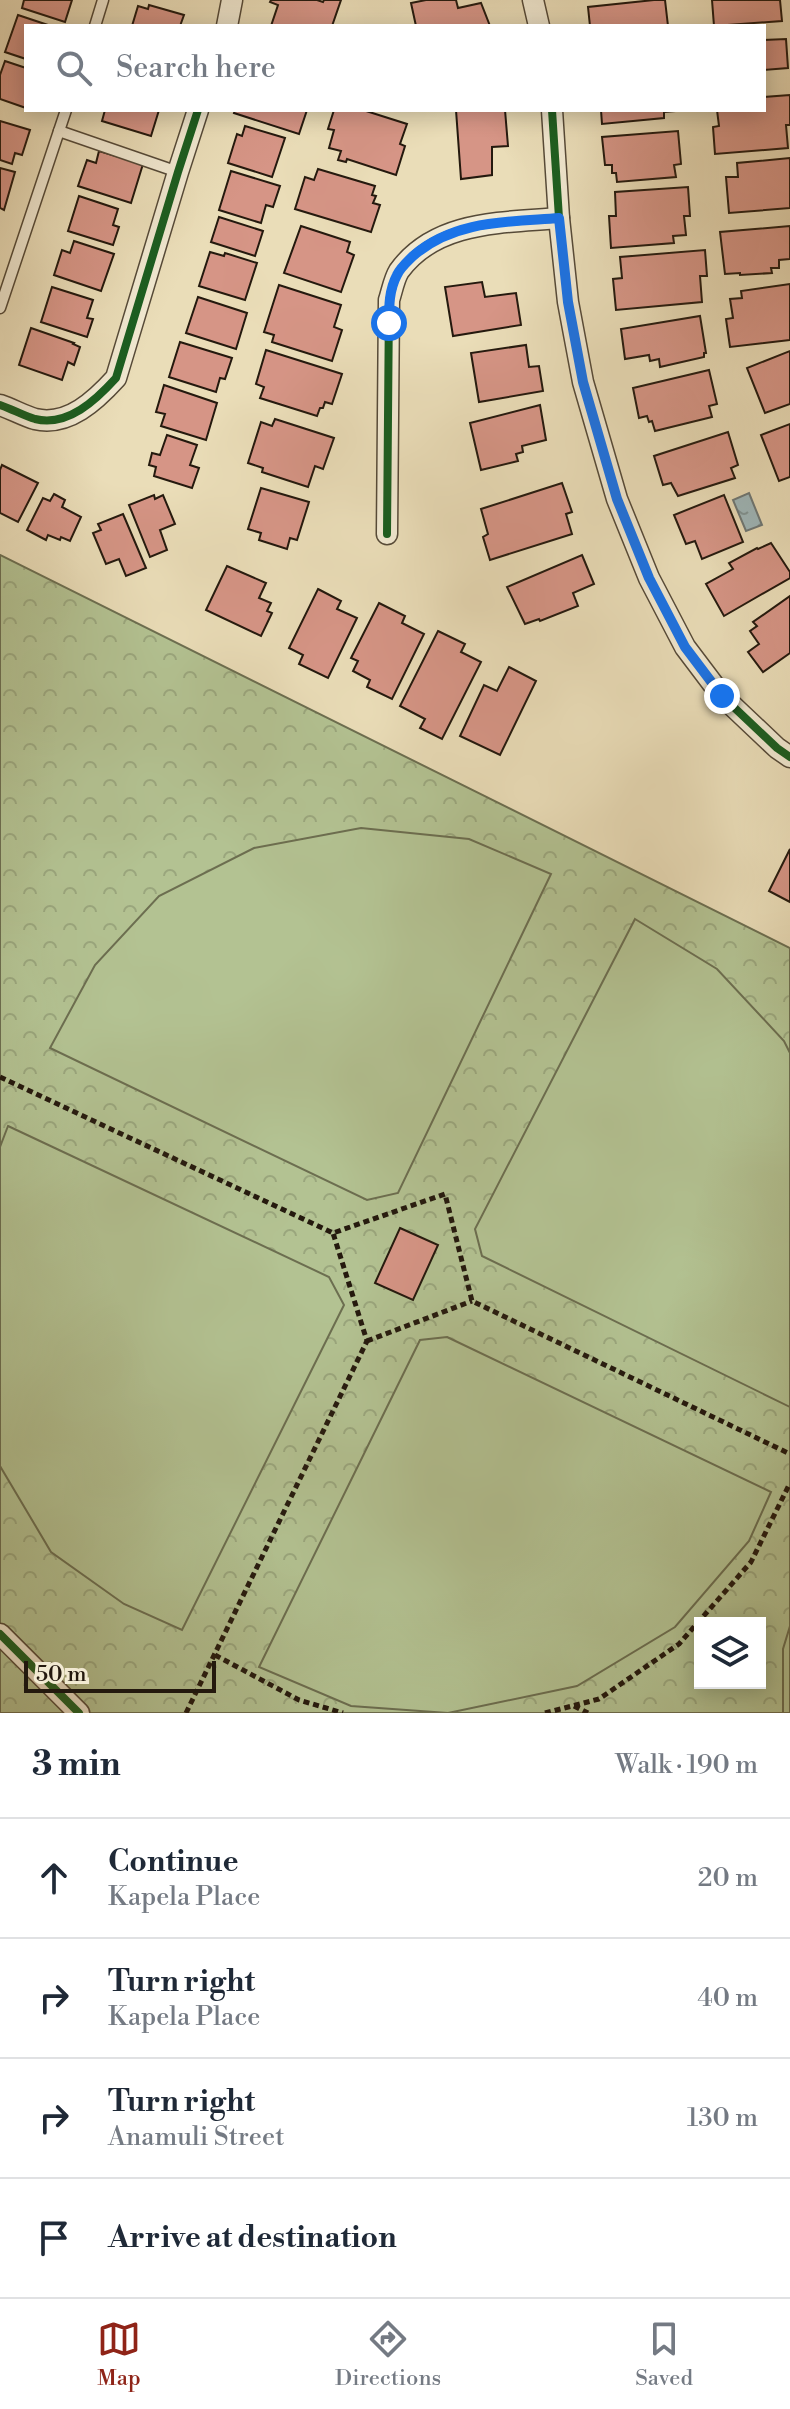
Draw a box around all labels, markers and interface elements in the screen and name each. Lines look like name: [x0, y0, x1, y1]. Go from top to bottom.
search box: [24, 24, 766, 112]
icon: search: [52, 46, 96, 90]
text: Search here: [116, 49, 276, 87]
route start: [371, 305, 407, 341]
route end: [704, 678, 740, 714]
map controls: [694, 1617, 766, 1689]
button: layers: [694, 1617, 766, 1689]
scale bar: [24, 1657, 216, 1693]
text: 50 m: [36, 1661, 87, 1688]
text: 3 min: [32, 1744, 121, 1786]
text: Walk · 190 m: [615, 1749, 758, 1781]
text: Continue: [108, 1843, 239, 1881]
icon: ahead: [32, 1856, 76, 1900]
text: 20 m: [698, 1862, 758, 1894]
text: Kapela Place: [108, 1881, 260, 1913]
text: Turn right: [108, 1963, 255, 2001]
icon: right: [32, 1976, 76, 2020]
text: 40 m: [697, 1982, 758, 2014]
text: Kapela Place: [108, 2001, 260, 2033]
text: Turn right: [108, 2083, 255, 2121]
icon: right: [32, 2096, 76, 2140]
text: 130 m: [687, 2102, 758, 2134]
text: Anamuli Street: [108, 2121, 284, 2153]
icon: arrive: [32, 2216, 76, 2260]
text: Arrive at destination: [108, 2219, 397, 2257]
tab: Map: [97, 2317, 141, 2392]
tab: Directions: [335, 2317, 441, 2392]
tab: Saved: [635, 2317, 693, 2392]

